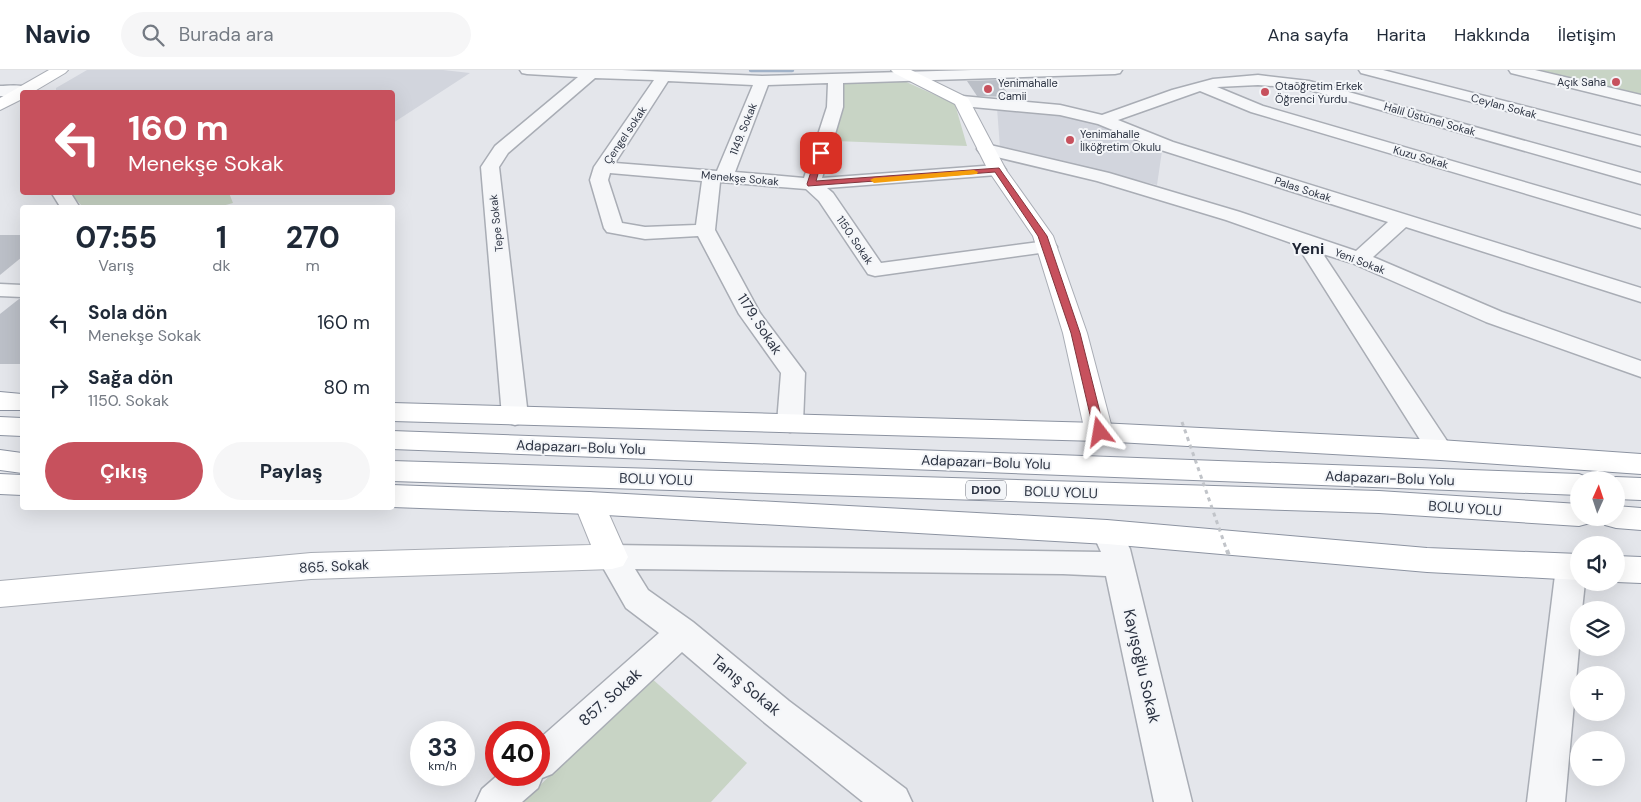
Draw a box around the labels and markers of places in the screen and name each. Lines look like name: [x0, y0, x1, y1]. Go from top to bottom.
place label: Açık Saha: [1557, 75, 1606, 89]
place label: Yenimahalle Camii: [998, 76, 1058, 103]
marker: Açık Saha: [1610, 76, 1622, 88]
place label: Otaöğretim Erkek Öğrenci Yurdu: [1275, 79, 1363, 106]
marker: Yenimahalle Camii: [982, 83, 994, 95]
marker: Otaöğretim Erkek Öğrenci Yurdu: [1259, 86, 1271, 98]
place label: Yenimahalle İlköğretim Okulu: [1080, 127, 1161, 154]
pin: [800, 132, 842, 174]
marker: Yenimahalle İlköğretim Okulu: [1064, 134, 1076, 146]

